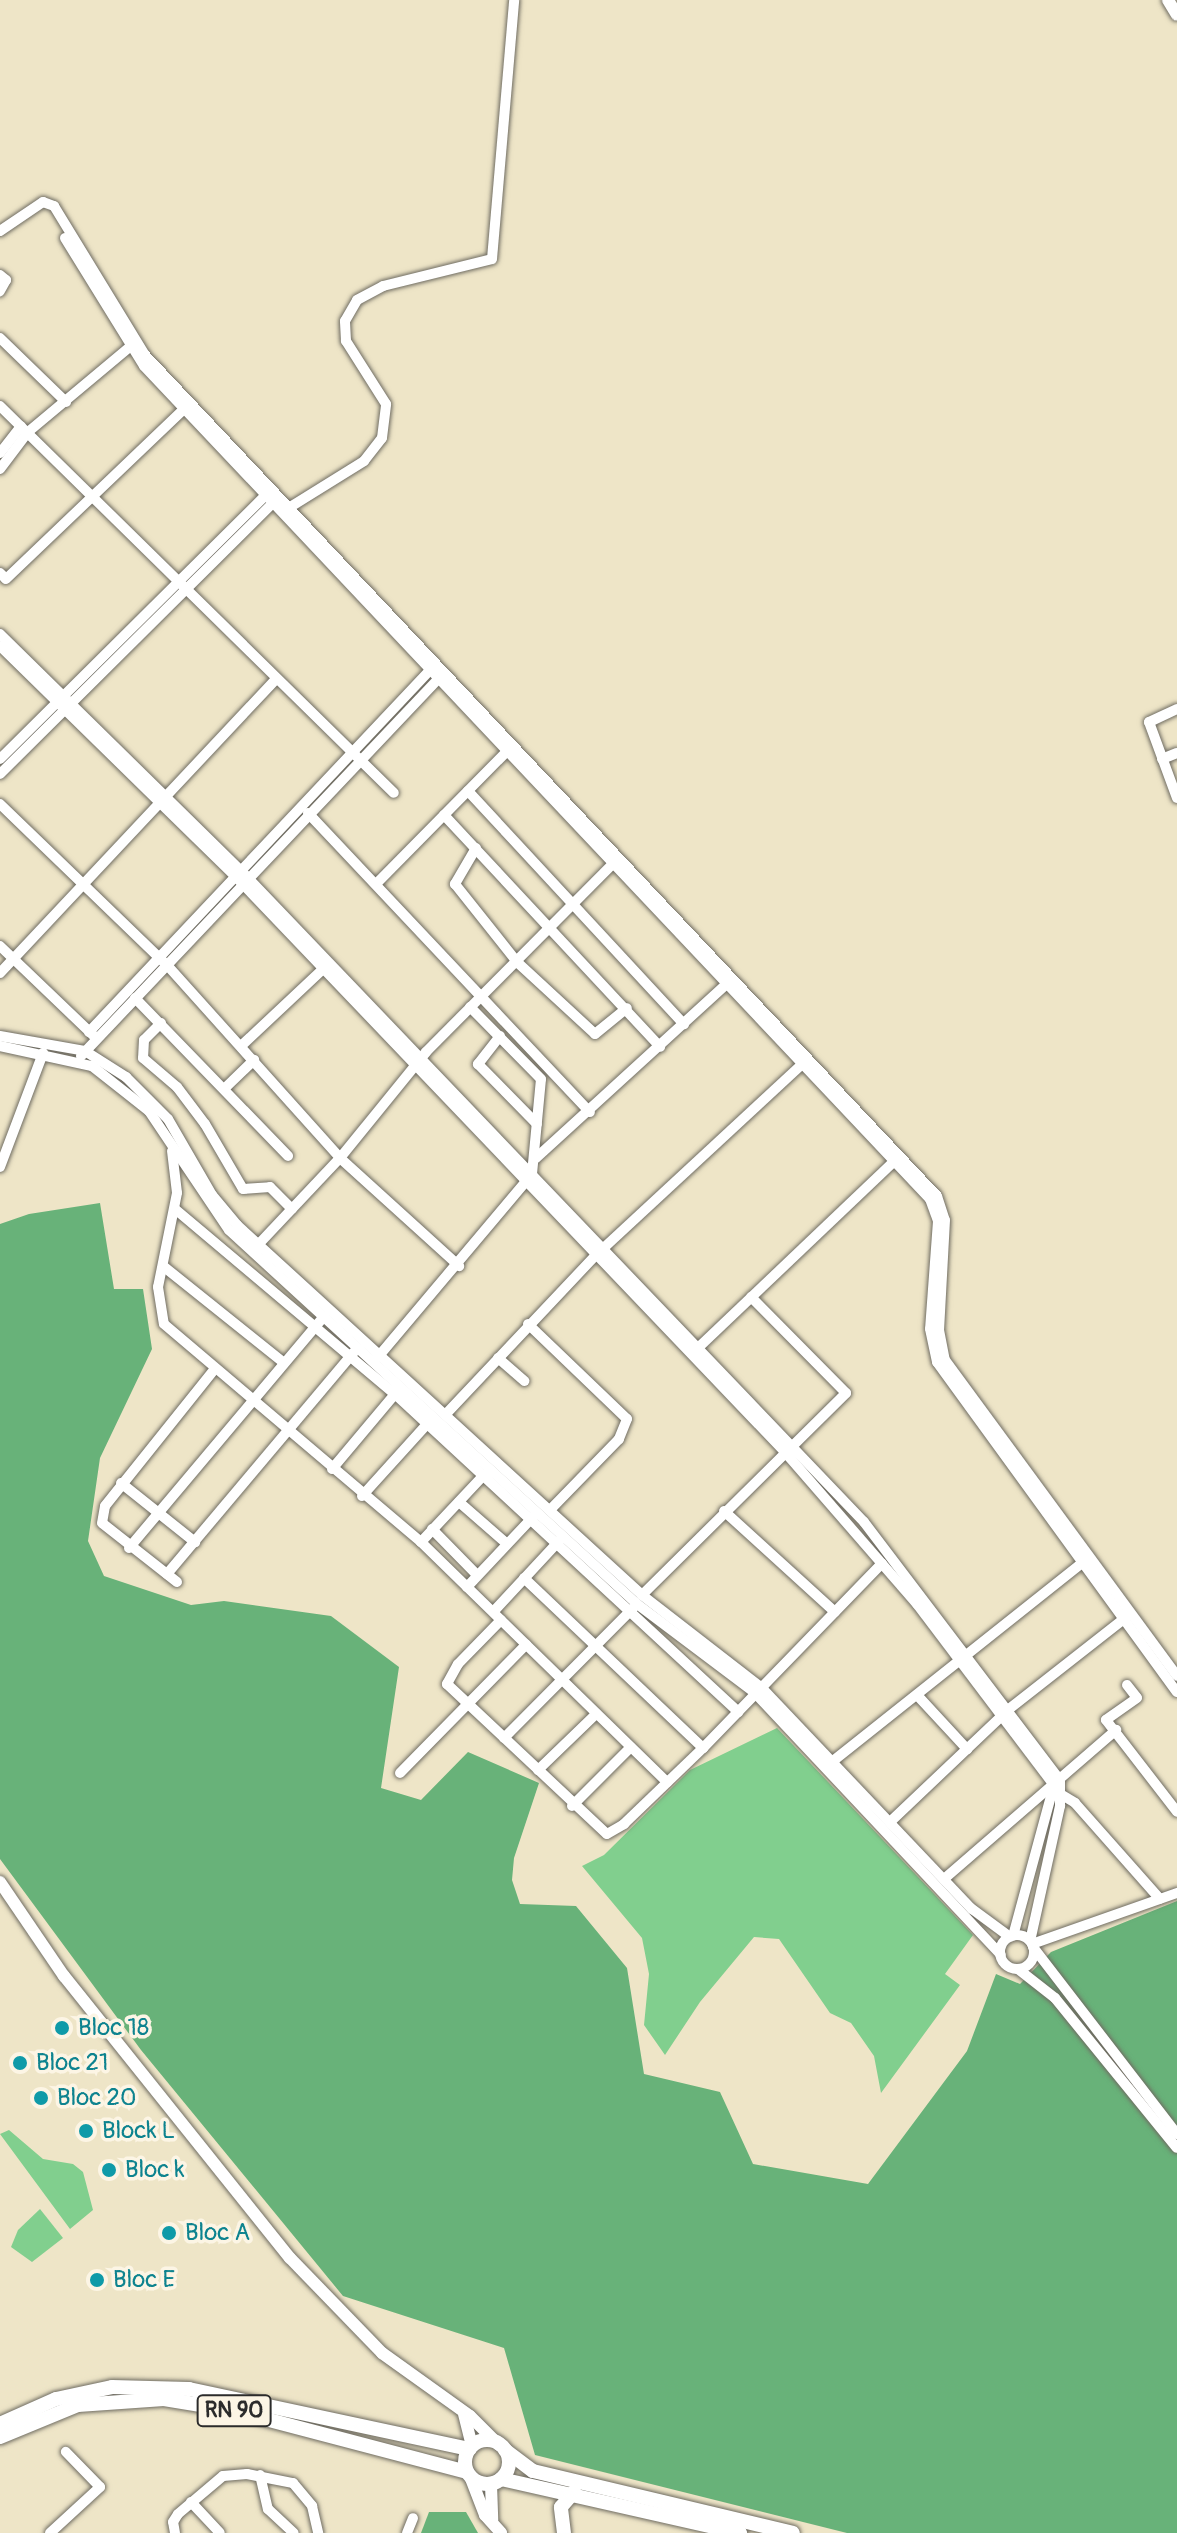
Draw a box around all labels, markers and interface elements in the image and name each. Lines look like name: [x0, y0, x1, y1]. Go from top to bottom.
place label: Bloc 18: [78, 2014, 149, 2042]
marker: Bloc 18: [53, 2019, 71, 2037]
place label: Bloc 21: [36, 2049, 108, 2077]
marker: Bloc 21: [11, 2054, 29, 2072]
place label: Bloc 20: [57, 2084, 136, 2112]
marker: Bloc 20: [32, 2089, 50, 2107]
place label: Block L: [102, 2117, 175, 2145]
marker: Block L: [77, 2122, 95, 2140]
place label: Bloc k: [125, 2156, 185, 2184]
marker: Bloc k: [100, 2161, 118, 2179]
place label: Bloc A: [185, 2219, 250, 2247]
marker: Bloc A: [160, 2224, 178, 2242]
place label: Bloc E: [113, 2266, 175, 2294]
marker: Bloc E: [88, 2271, 106, 2289]
road number: RN 90: [196, 2393, 272, 2429]

